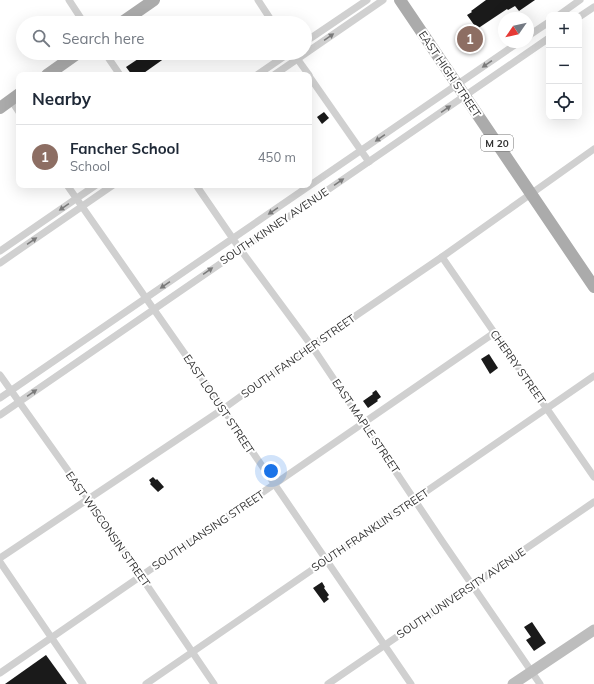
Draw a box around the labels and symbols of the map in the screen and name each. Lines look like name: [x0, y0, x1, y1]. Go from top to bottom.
north arrow: [498, 12, 534, 48]
pin: 1: [457, 24, 483, 54]
street label: EAST HIGH STREET: [416, 28, 484, 120]
one-way arrow: [324, 33, 334, 41]
one-way arrow: [482, 60, 492, 68]
one-way arrow: [441, 105, 451, 113]
one-way arrow: [375, 134, 385, 142]
road number: M 20: [481, 135, 513, 151]
one-way arrow: [334, 178, 344, 186]
street label: SOUTH KINNEY AVENUE: [217, 184, 331, 268]
one-way arrow: [59, 203, 69, 211]
one-way arrow: [267, 207, 278, 215]
one-way arrow: [27, 237, 37, 245]
one-way arrow: [203, 267, 214, 275]
one-way arrow: [160, 281, 171, 289]
street label: SOUTH FANCHER STREET: [238, 311, 358, 401]
street label: CHERRY STREET: [487, 327, 549, 407]
street label: EAST LOCUST STREET: [181, 352, 258, 457]
street label: EAST MAPLE STREET: [329, 376, 403, 476]
one-way arrow: [27, 389, 38, 397]
your location: [261, 461, 281, 481]
street label: EAST WISCONSIN STREET: [63, 469, 153, 590]
street label: SOUTH FRANKLIN STREET: [309, 485, 432, 575]
street label: SOUTH LANSING STREET: [149, 487, 267, 573]
street label: SOUTH UNIVERSITY AVENUE: [394, 545, 528, 641]

